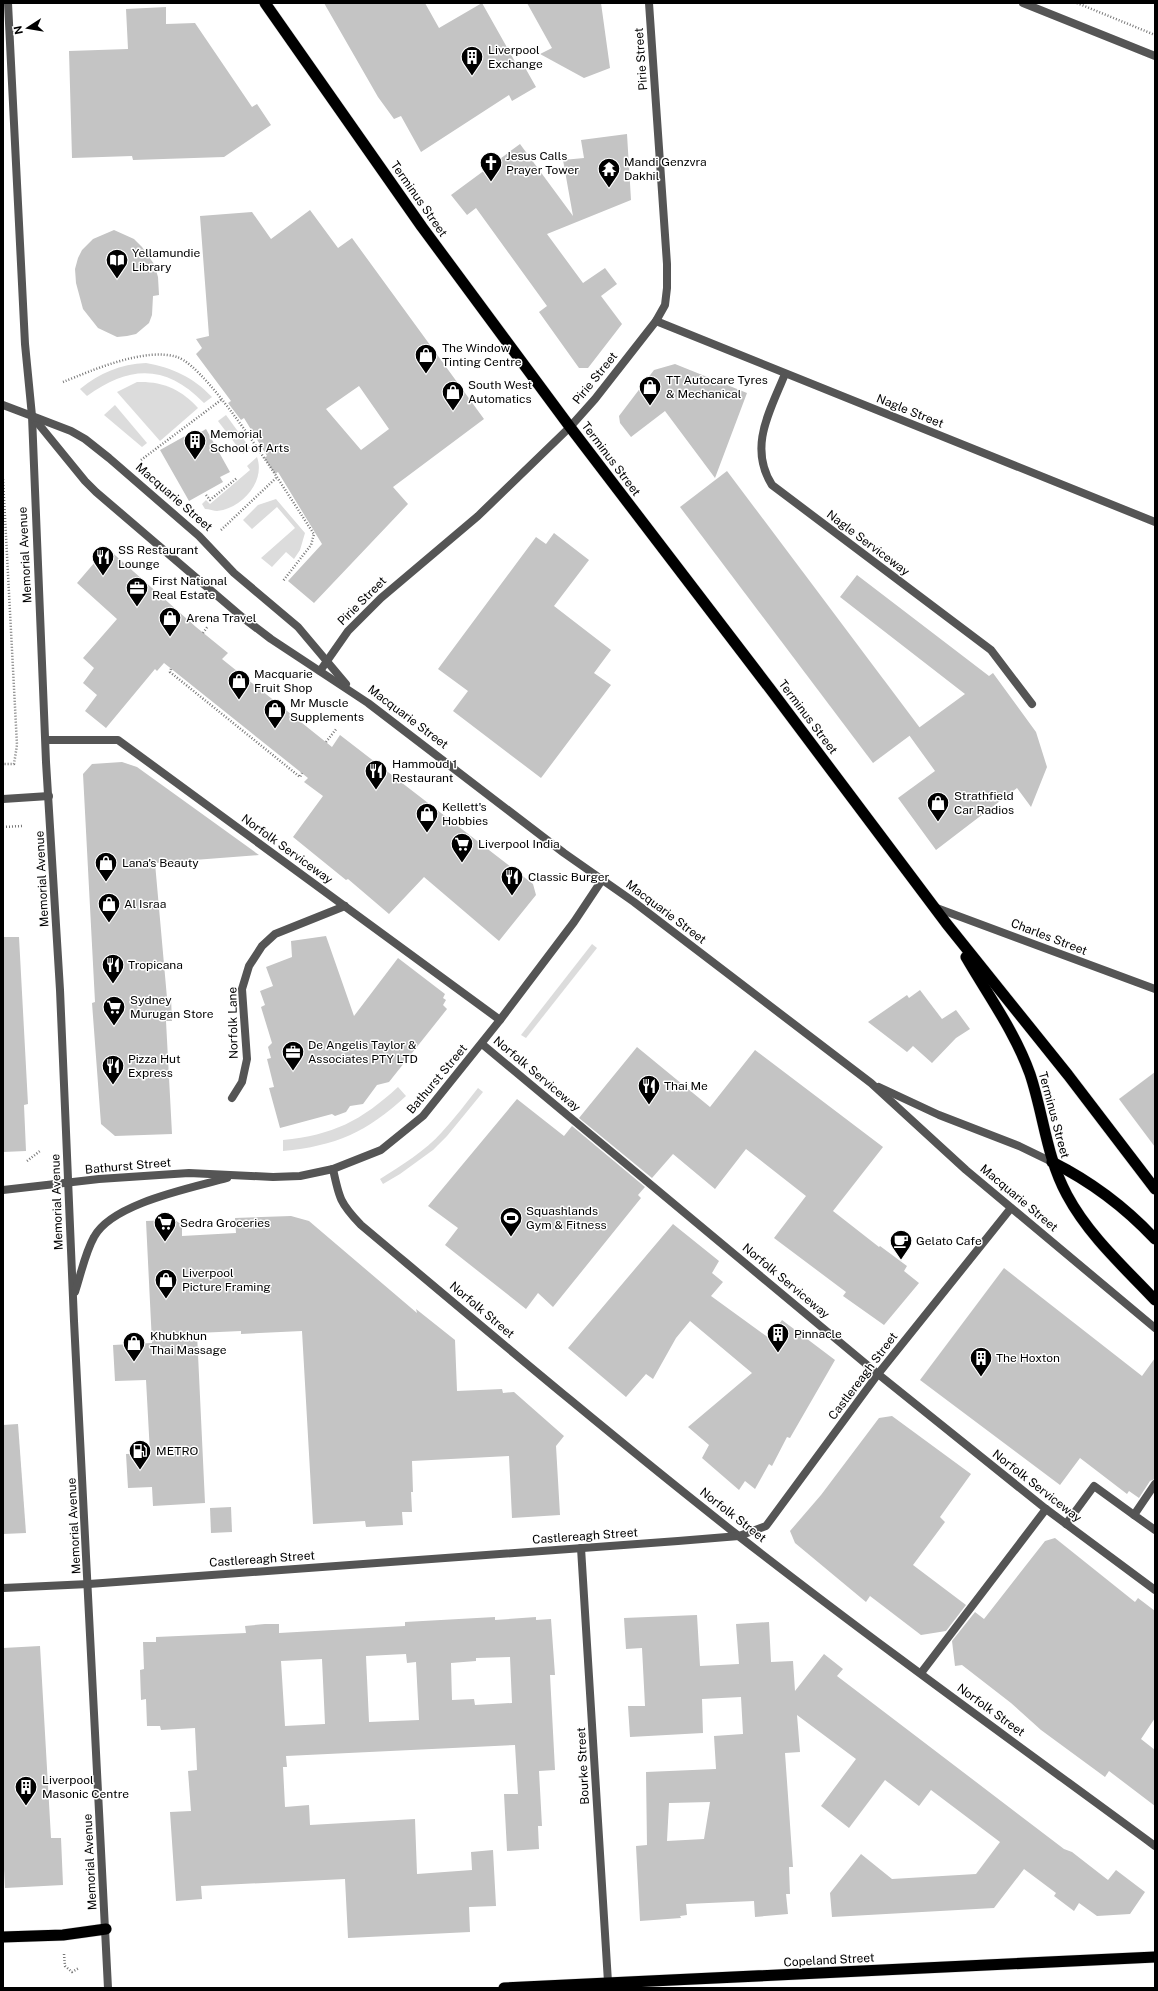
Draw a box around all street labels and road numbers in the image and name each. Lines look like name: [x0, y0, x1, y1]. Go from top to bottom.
street label: Pirie Street: [632, 27, 650, 91]
street label: Terminus Street: [388, 158, 450, 240]
street label: Pirie Street: [570, 349, 620, 407]
street label: Nagle Street: [874, 391, 946, 431]
street label: Terminus Street: [579, 419, 644, 499]
street label: Macquarie Street: [133, 460, 215, 534]
street label: Memorial Avenue: [15, 506, 35, 604]
street label: Nagle Serviceway: [824, 507, 913, 579]
street label: Pirie Street: [335, 574, 389, 628]
street label: Terminus Street: [776, 677, 841, 757]
street label: Macquarie Street: [365, 682, 451, 752]
street label: Norfolk Serviceway: [239, 811, 336, 887]
street label: Memorial Avenue: [32, 830, 52, 928]
street label: Macquarie Street: [623, 877, 709, 947]
street label: Charles Street: [1009, 916, 1089, 958]
street label: Norfolk Lane: [225, 987, 241, 1059]
street label: Norfolk Serviceway: [491, 1034, 584, 1115]
street label: Bathurst Street: [404, 1041, 470, 1117]
street label: Terminus Street: [1036, 1070, 1072, 1160]
street label: Memorial Avenue: [48, 1153, 66, 1251]
street label: Bathurst Street: [84, 1155, 172, 1177]
street label: Macquarie Street: [977, 1162, 1061, 1235]
street label: Norfolk Serviceway: [740, 1241, 833, 1322]
street label: Norfolk Street: [447, 1279, 518, 1341]
street label: Castlereagh Street: [826, 1329, 901, 1422]
street label: Norfolk Serviceway: [990, 1447, 1085, 1525]
street label: Memorial Avenue: [64, 1477, 84, 1575]
street label: Norfolk Street: [697, 1485, 769, 1545]
street label: Castlereagh Street: [532, 1525, 639, 1547]
street label: Castlereagh Street: [209, 1548, 316, 1570]
street label: Norfolk Street: [954, 1681, 1028, 1739]
street label: Bourke Street: [574, 1726, 592, 1805]
street label: Memorial Avenue: [80, 1813, 100, 1911]
street label: Copeland Street: [783, 1951, 875, 1969]

